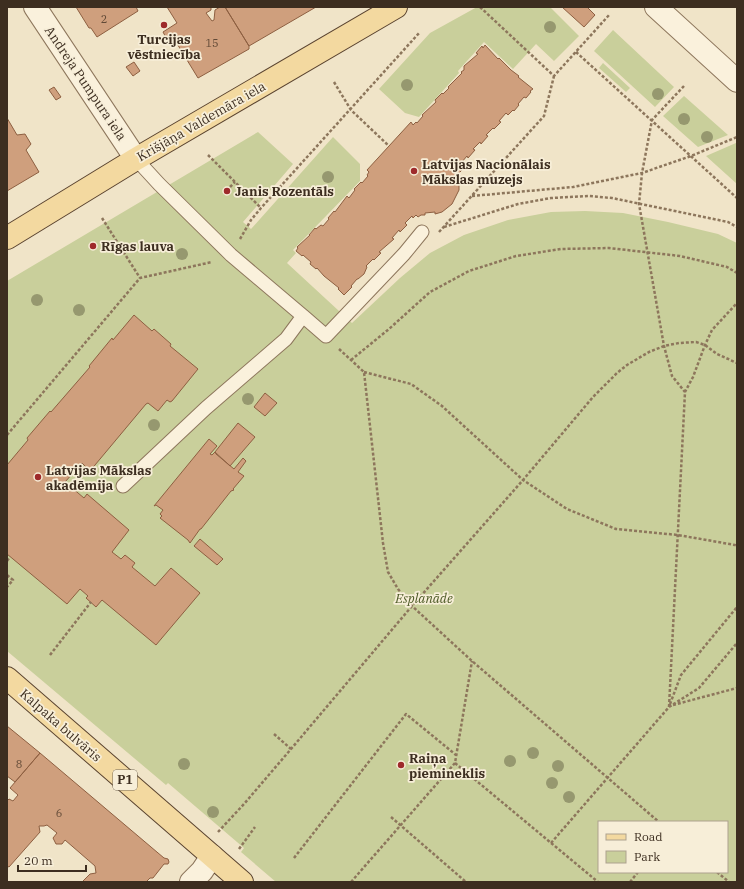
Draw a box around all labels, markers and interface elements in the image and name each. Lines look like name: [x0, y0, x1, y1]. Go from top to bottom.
house number: 2: [101, 12, 107, 26]
marker: Turcijas vēstniecība: [159, 20, 169, 30]
street label: Andreja Pumpura iela: [41, 23, 130, 144]
place label: Turcijas vēstniecība: [127, 31, 201, 63]
house number: 15: [205, 36, 219, 50]
street label: Krišjāņa Valdemāra iela: [134, 78, 269, 165]
place label: Latvijas Nacionālais Mākslas muzejs: [422, 156, 551, 188]
marker: Latvijas Nacionālais Mākslas muzejs: [409, 166, 419, 176]
place label: Janis Rozentāls: [235, 183, 334, 200]
marker: Janis Rozentāls: [222, 186, 232, 196]
place label: Rīgas lauva: [101, 238, 175, 255]
marker: Rīgas lauva: [88, 241, 98, 251]
place label: Latvijas Mākslas akadēmija: [46, 462, 152, 494]
marker: Latvijas Mākslas akadēmija: [33, 472, 43, 482]
park label: Esplanāde: [394, 590, 453, 607]
street label: Kalpaka bulvāris: [16, 685, 105, 765]
place label: Raiņa piemineklis: [409, 750, 486, 782]
house number: 8: [16, 757, 22, 771]
marker: Raiņa piemineklis: [396, 760, 406, 770]
road number: P1: [113, 770, 137, 790]
house number: 6: [56, 806, 62, 820]
legend: [598, 821, 728, 873]
text: Road: [634, 829, 663, 844]
scale bar: [18, 847, 86, 873]
text: Park: [634, 849, 660, 864]
text: 20 m: [24, 853, 53, 868]

